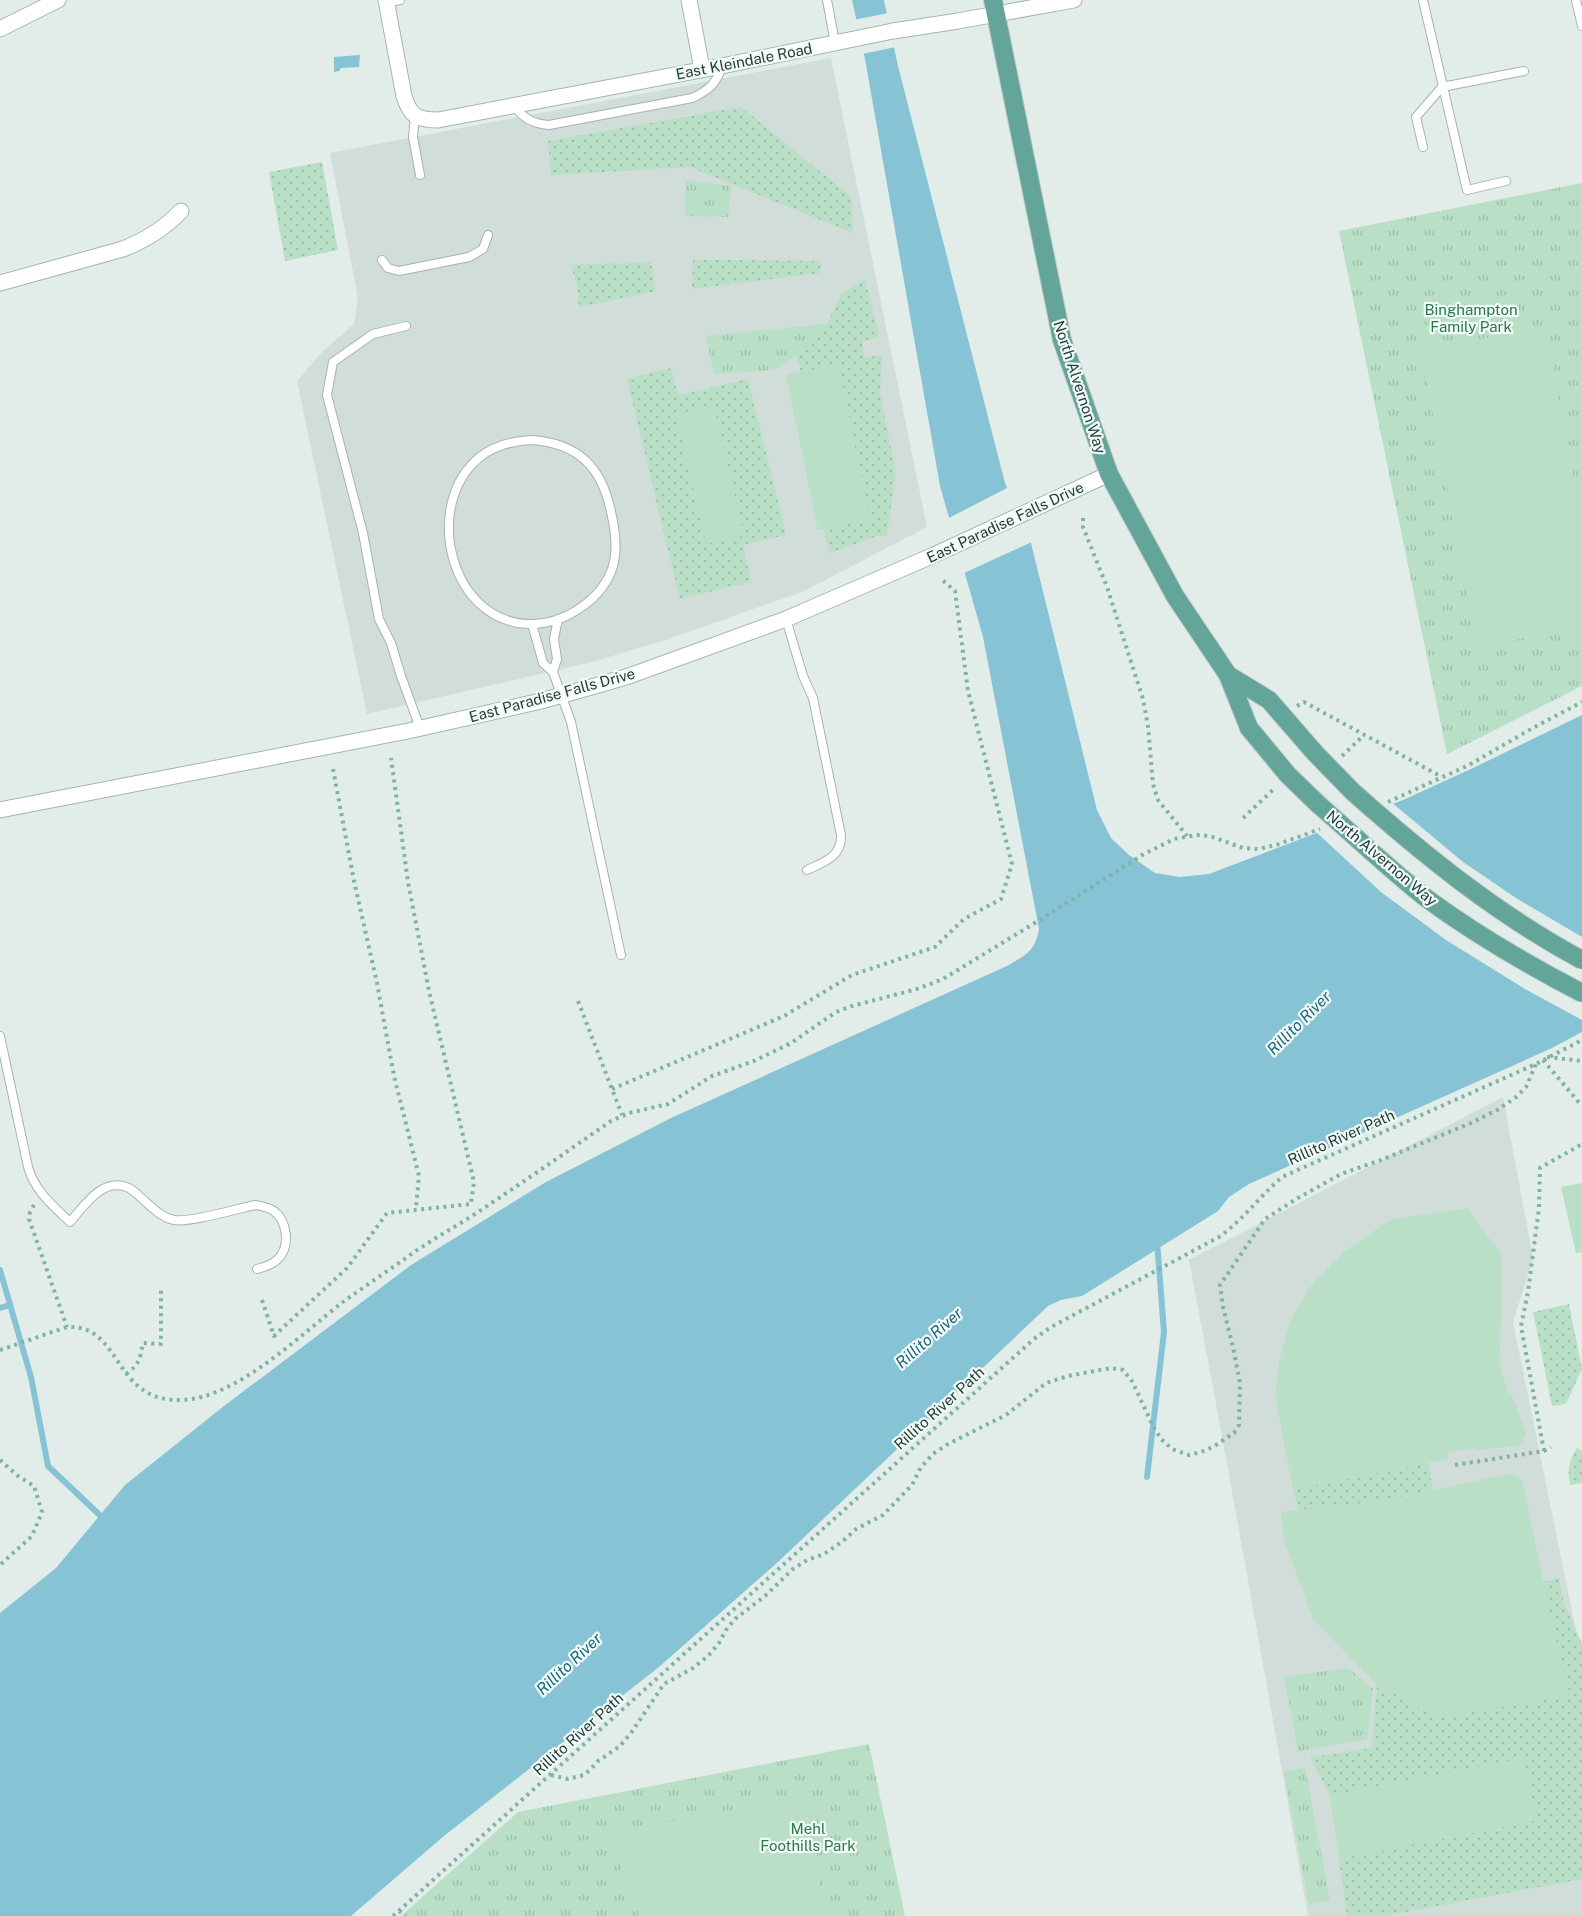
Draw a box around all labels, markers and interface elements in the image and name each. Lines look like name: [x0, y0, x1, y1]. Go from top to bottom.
street label: East Kleindale Road: [674, 39, 814, 83]
park label: Binghampton Family Park: [1424, 301, 1518, 335]
street label: North Alvernon Way: [1050, 318, 1110, 456]
street label: East Paradise Falls Drive: [924, 478, 1086, 566]
street label: East Paradise Falls Drive: [467, 665, 637, 725]
street label: North Alvernon Way: [1323, 807, 1441, 909]
water label: Rillito River: [1263, 987, 1335, 1059]
street label: Rillito River Path: [1285, 1106, 1397, 1168]
water label: Rillito River: [892, 1303, 967, 1372]
street label: Rillito River Path: [891, 1363, 987, 1453]
water label: Rillito River: [532, 1628, 606, 1699]
street label: Rillito River Path: [530, 1689, 626, 1779]
park label: Mehl Foothills Park: [760, 1820, 856, 1854]

